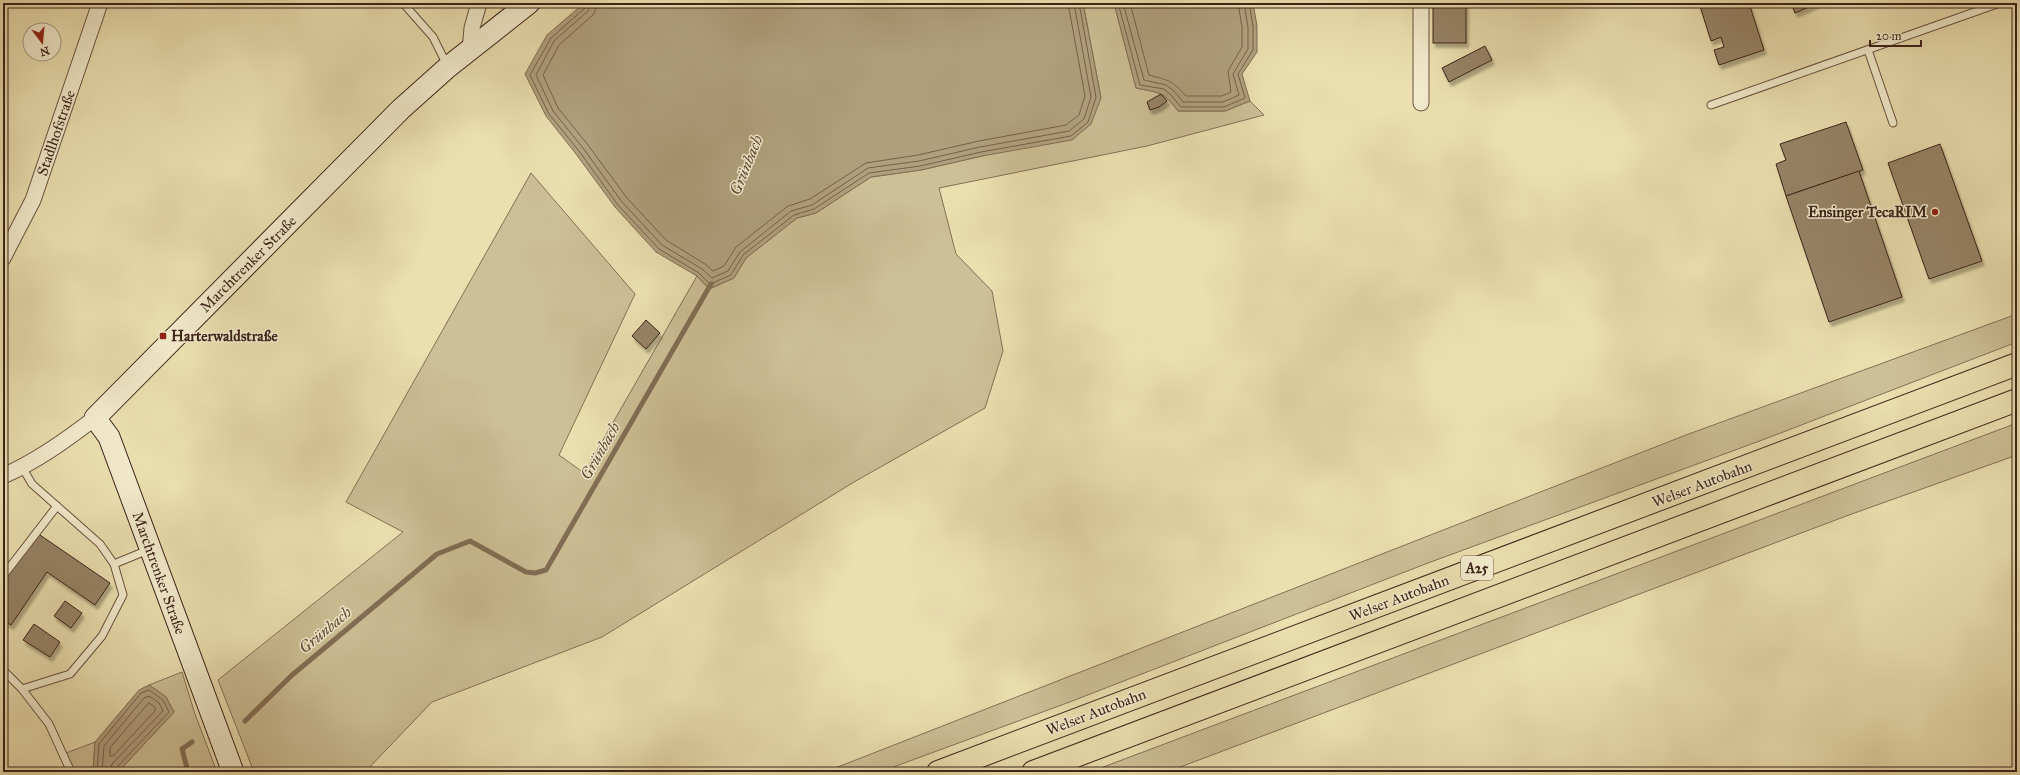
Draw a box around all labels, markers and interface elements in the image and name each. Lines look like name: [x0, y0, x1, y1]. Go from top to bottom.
north arrow: [22, 22, 62, 62]
scale bar: [1870, 22, 1921, 48]
text: 20 m: [1876, 29, 1902, 43]
text: N: [38, 44, 51, 59]
street label: Stadlhofstraße: [33, 88, 79, 178]
water label: Grünbach: [725, 132, 767, 198]
place label: Ensinger TecaRIM: [1808, 203, 1928, 222]
marker: Ensinger TecaRIM: [1930, 207, 1940, 217]
street label: Marchtrenker Straße: [196, 212, 300, 316]
place label: Harterwaldstraße: [171, 327, 278, 345]
marker: Harterwaldstraße: [158, 331, 168, 341]
water label: Grünbach: [576, 419, 624, 483]
street label: Welser Autobahn: [1650, 457, 1754, 511]
street label: Marchtrenker Straße: [128, 509, 190, 637]
road number: A25: [1461, 556, 1493, 580]
street label: Welser Autobahn: [1347, 571, 1451, 625]
water label: Grünbach: [295, 602, 355, 657]
street label: Welser Autobahn: [1044, 685, 1148, 739]

